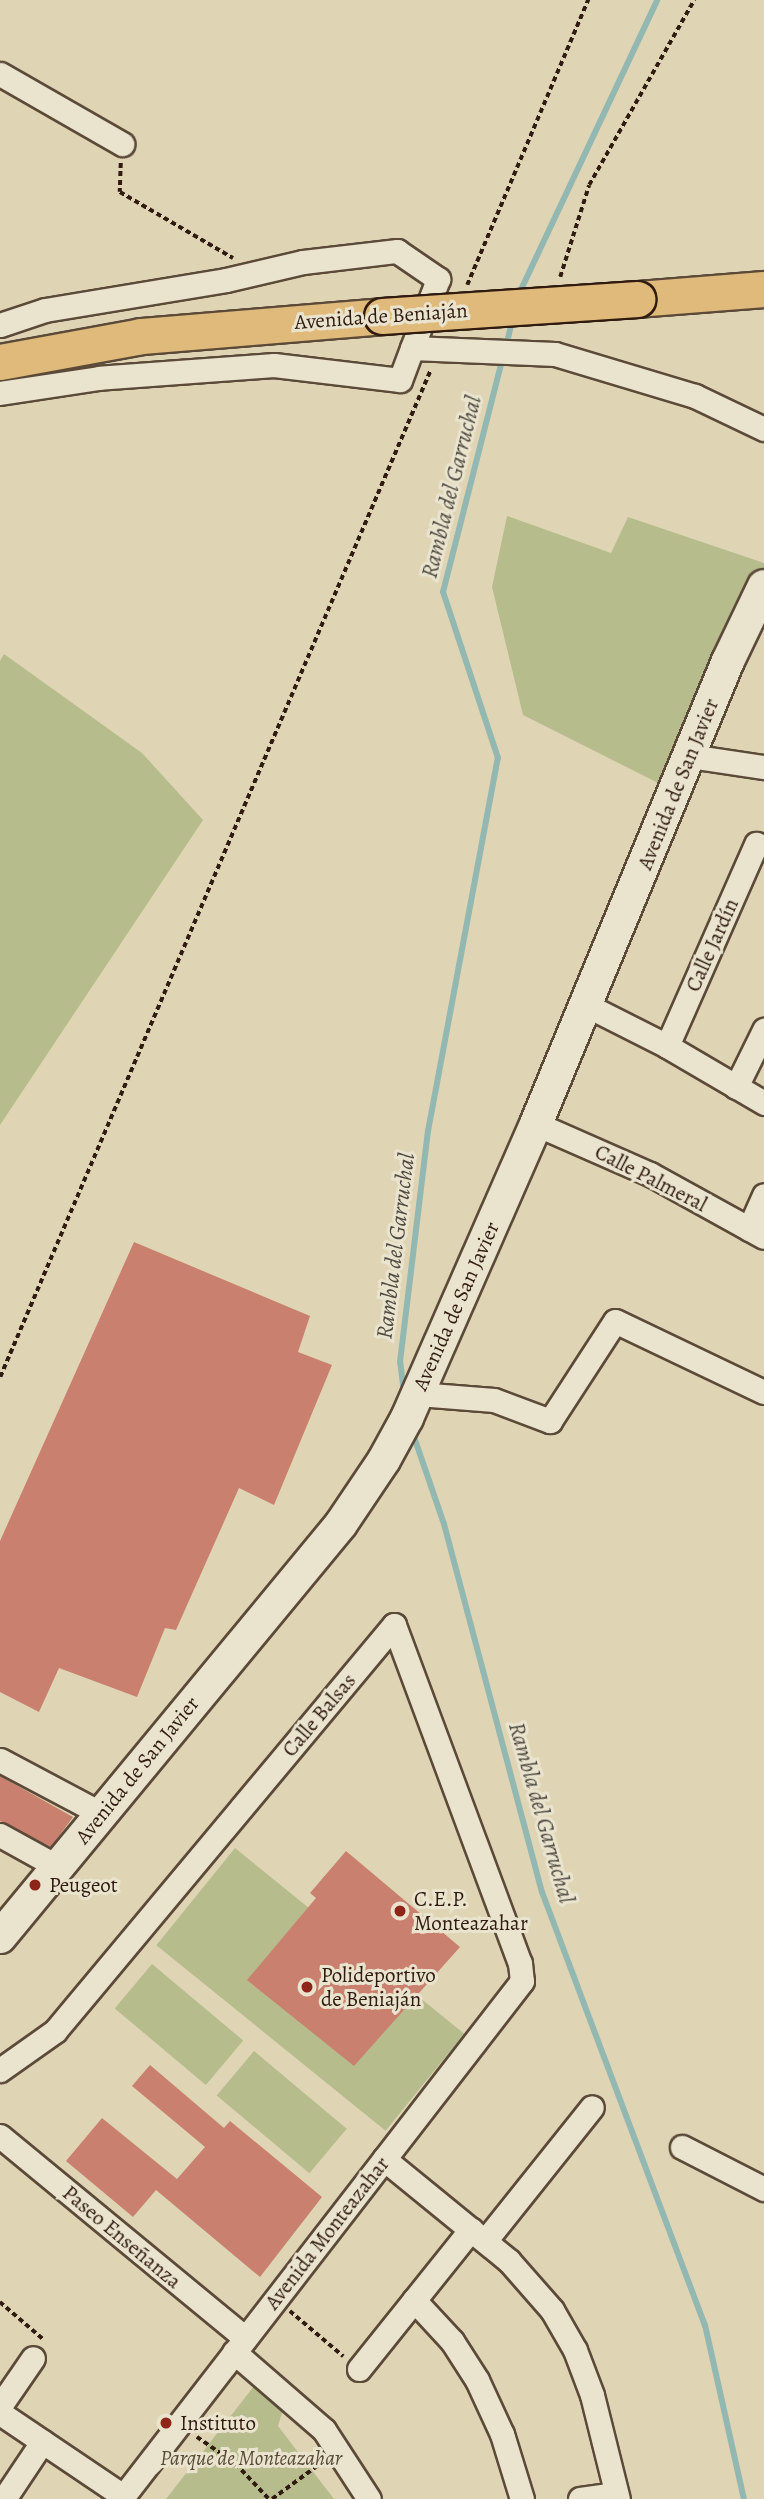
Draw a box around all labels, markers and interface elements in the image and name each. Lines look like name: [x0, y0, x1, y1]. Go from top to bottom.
street label: Avenida de Beniaján: [294, 297, 468, 335]
water label: Rambla del Garruchal: [416, 393, 488, 581]
street label: Avenida de San Javier: [632, 695, 724, 873]
street label: Calle Jardín: [680, 895, 744, 995]
street label: Calle Palmeral: [591, 1139, 711, 1217]
water label: Rambla del Garruchal: [371, 1151, 421, 1341]
street label: Avenida de San Javier: [407, 1218, 505, 1394]
street label: Calle Balsas: [277, 1668, 361, 1762]
street label: Avenida de San Javier: [70, 1691, 204, 1849]
water label: Rambla del Garruchal: [502, 1719, 580, 1907]
place label: Peugeot: [49, 1872, 118, 1898]
marker: Peugeot: [27, 1877, 43, 1893]
place label: C.E.P. Monteazahar: [414, 1886, 528, 1936]
marker: C.E.P. Monteazahar: [392, 1903, 408, 1919]
place label: Polideportivo de Beniaján: [321, 1962, 436, 2012]
marker: Polideportivo de Beniaján: [299, 1979, 315, 1995]
street label: Avenida Monteazahar: [260, 2152, 394, 2314]
street label: Paseo Enseñanza: [58, 2180, 186, 2294]
place label: Instituto: [180, 2410, 256, 2436]
marker: Instituto: [158, 2415, 174, 2431]
park label: Parque de Monteazahar: [160, 2445, 342, 2471]

